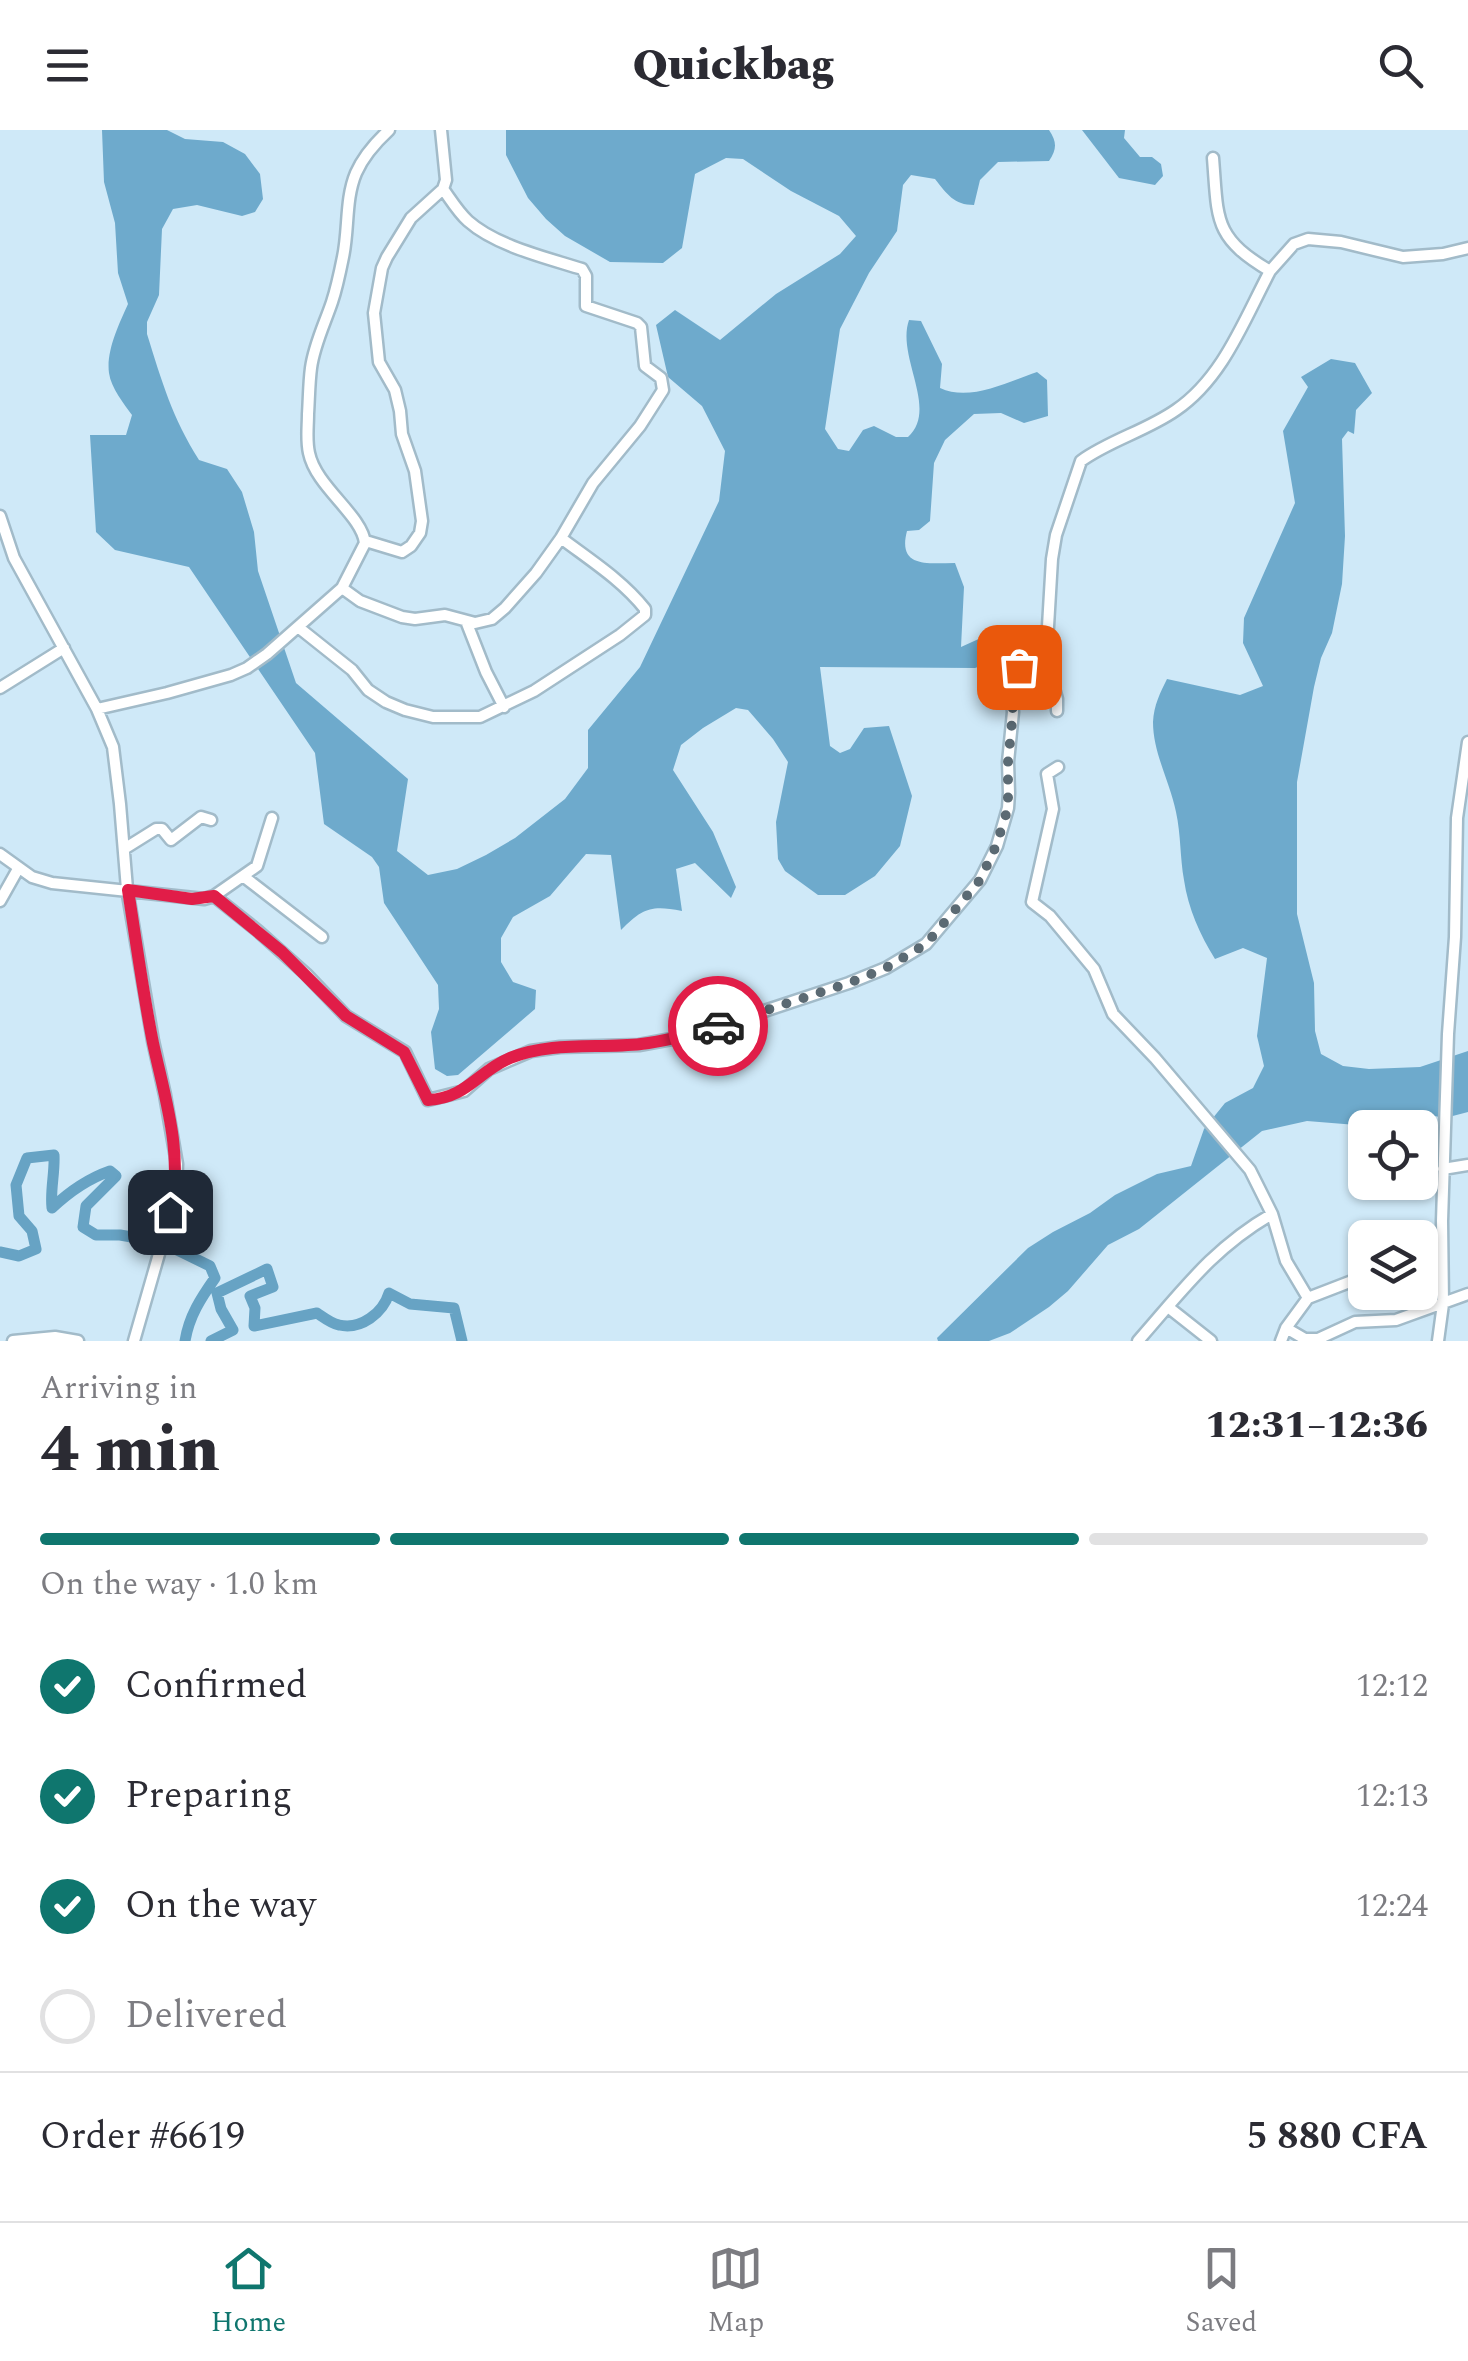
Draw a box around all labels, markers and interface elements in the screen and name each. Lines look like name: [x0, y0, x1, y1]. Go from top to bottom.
text: Quickbag: [633, 31, 835, 100]
icon: menu: [40, 38, 95, 93]
icon: search: [1373, 38, 1428, 93]
pin: [977, 625, 1062, 710]
icon: bag: [992, 640, 1047, 695]
courier: [668, 976, 768, 1076]
icon: car: [691, 999, 746, 1054]
map controls: [1348, 1110, 1438, 1310]
button: locate: [1348, 1110, 1438, 1200]
pin: [128, 1170, 213, 1255]
icon: home: [143, 1185, 198, 1240]
button: layers: [1348, 1220, 1438, 1310]
text: Arriving in: [40, 1364, 197, 1413]
text: 12:31–12:36: [1205, 1397, 1428, 1455]
text: 4 min: [40, 1401, 220, 1500]
text: On the way · 1.0 km: [40, 1560, 318, 1609]
text: Confirmed: [125, 1657, 307, 1715]
icon: check: [40, 1659, 95, 1714]
text: 12:12: [1356, 1662, 1428, 1711]
text: Preparing: [125, 1767, 292, 1825]
icon: check: [40, 1769, 95, 1824]
text: 12:13: [1356, 1772, 1428, 1821]
text: On the way: [125, 1877, 316, 1935]
icon: check: [40, 1879, 95, 1934]
text: 12:24: [1356, 1882, 1428, 1931]
text: Delivered: [125, 1987, 287, 2045]
text: Order #6619: [40, 2108, 245, 2166]
text: 5 880 CFA: [1247, 2108, 1428, 2166]
tab: Home: [211, 2241, 286, 2344]
tab: Map: [708, 2241, 764, 2344]
tab: Saved: [1185, 2241, 1257, 2344]

